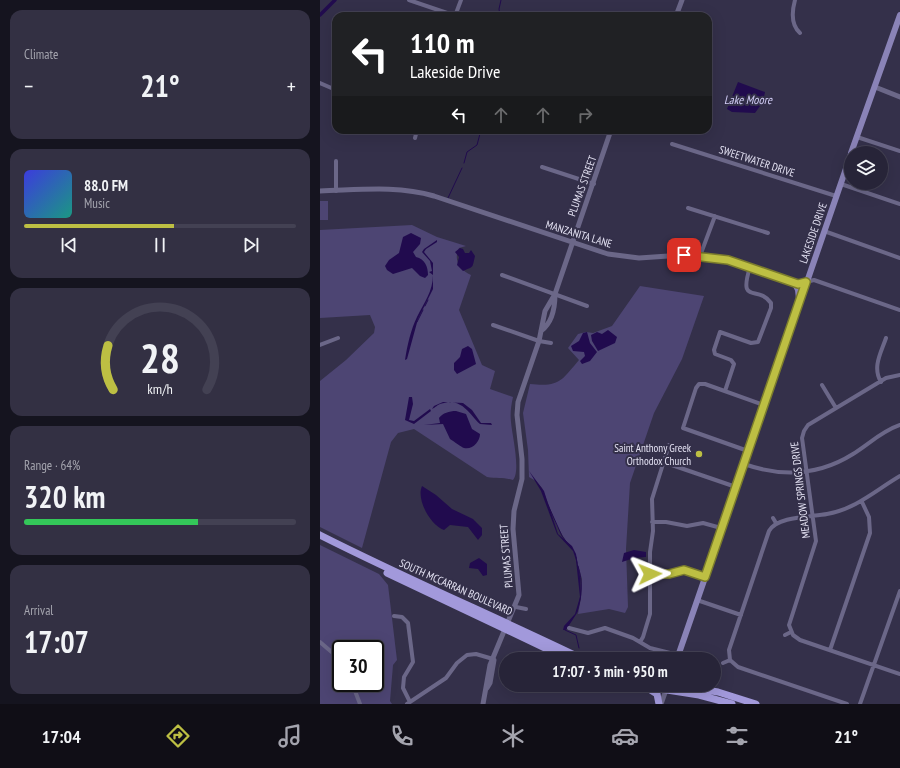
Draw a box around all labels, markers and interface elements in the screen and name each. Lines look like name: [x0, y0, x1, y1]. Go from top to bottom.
text: 110 m: [410, 24, 474, 61]
icon: left: [344, 28, 396, 80]
text: Climate: [24, 46, 58, 63]
text: Lakeside Drive: [410, 60, 500, 83]
text: 21°: [140, 66, 180, 105]
text: −: [24, 72, 33, 100]
text: +: [287, 72, 296, 100]
water label: Lake Moore: [724, 92, 773, 107]
icon: left: [448, 104, 470, 126]
icon: ahead: [490, 104, 512, 126]
icon: ahead: [532, 104, 554, 126]
icon: right: [574, 104, 596, 126]
street label: SWEETWATER DRIVE: [717, 142, 797, 180]
map controls: [844, 146, 888, 190]
button: layers: [844, 146, 888, 190]
street label: PLUMAS STREET: [565, 154, 600, 218]
text: 88.0 FM: [84, 176, 128, 195]
text: Music: [84, 195, 110, 212]
street label: LAKESIDE DRIVE: [796, 200, 830, 265]
street label: MANZANITA LANE: [544, 217, 614, 251]
icon: previous: [58, 234, 80, 256]
icon: pause: [149, 234, 171, 256]
icon: next: [240, 234, 262, 256]
pin: [667, 238, 701, 272]
icon: arrive: [673, 244, 695, 266]
text: 28: [140, 331, 180, 384]
text: km/h: [147, 379, 173, 398]
place label: Saint Anthony Greek Orthodox Church: [614, 441, 692, 468]
street label: MEADOW SPRINGS DRIVE: [787, 441, 813, 539]
marker: Saint Anthony Greek Orthodox Church: [694, 449, 704, 459]
text: Range · 64%: [24, 457, 80, 474]
text: 320 km: [24, 477, 105, 516]
street label: PLUMAS STREET: [496, 524, 516, 588]
position arrow: [629, 553, 671, 595]
street label: SOUTH MCCARRAN BOULEVARD: [397, 556, 515, 618]
text: Arrival: [24, 602, 53, 619]
text: 17:07: [24, 622, 89, 661]
speed limit sign: 30: [332, 640, 384, 692]
text: 17:07 · 3 min · 950 m: [552, 662, 668, 681]
icon: directions: [164, 722, 192, 750]
icon: music: [276, 722, 304, 750]
icon: phone: [388, 722, 416, 750]
icon: climate: [499, 722, 527, 750]
icon: car: [611, 722, 639, 750]
icon: filters: [723, 722, 751, 750]
text: 17:04: [42, 725, 81, 748]
text: 21°: [834, 725, 858, 748]

